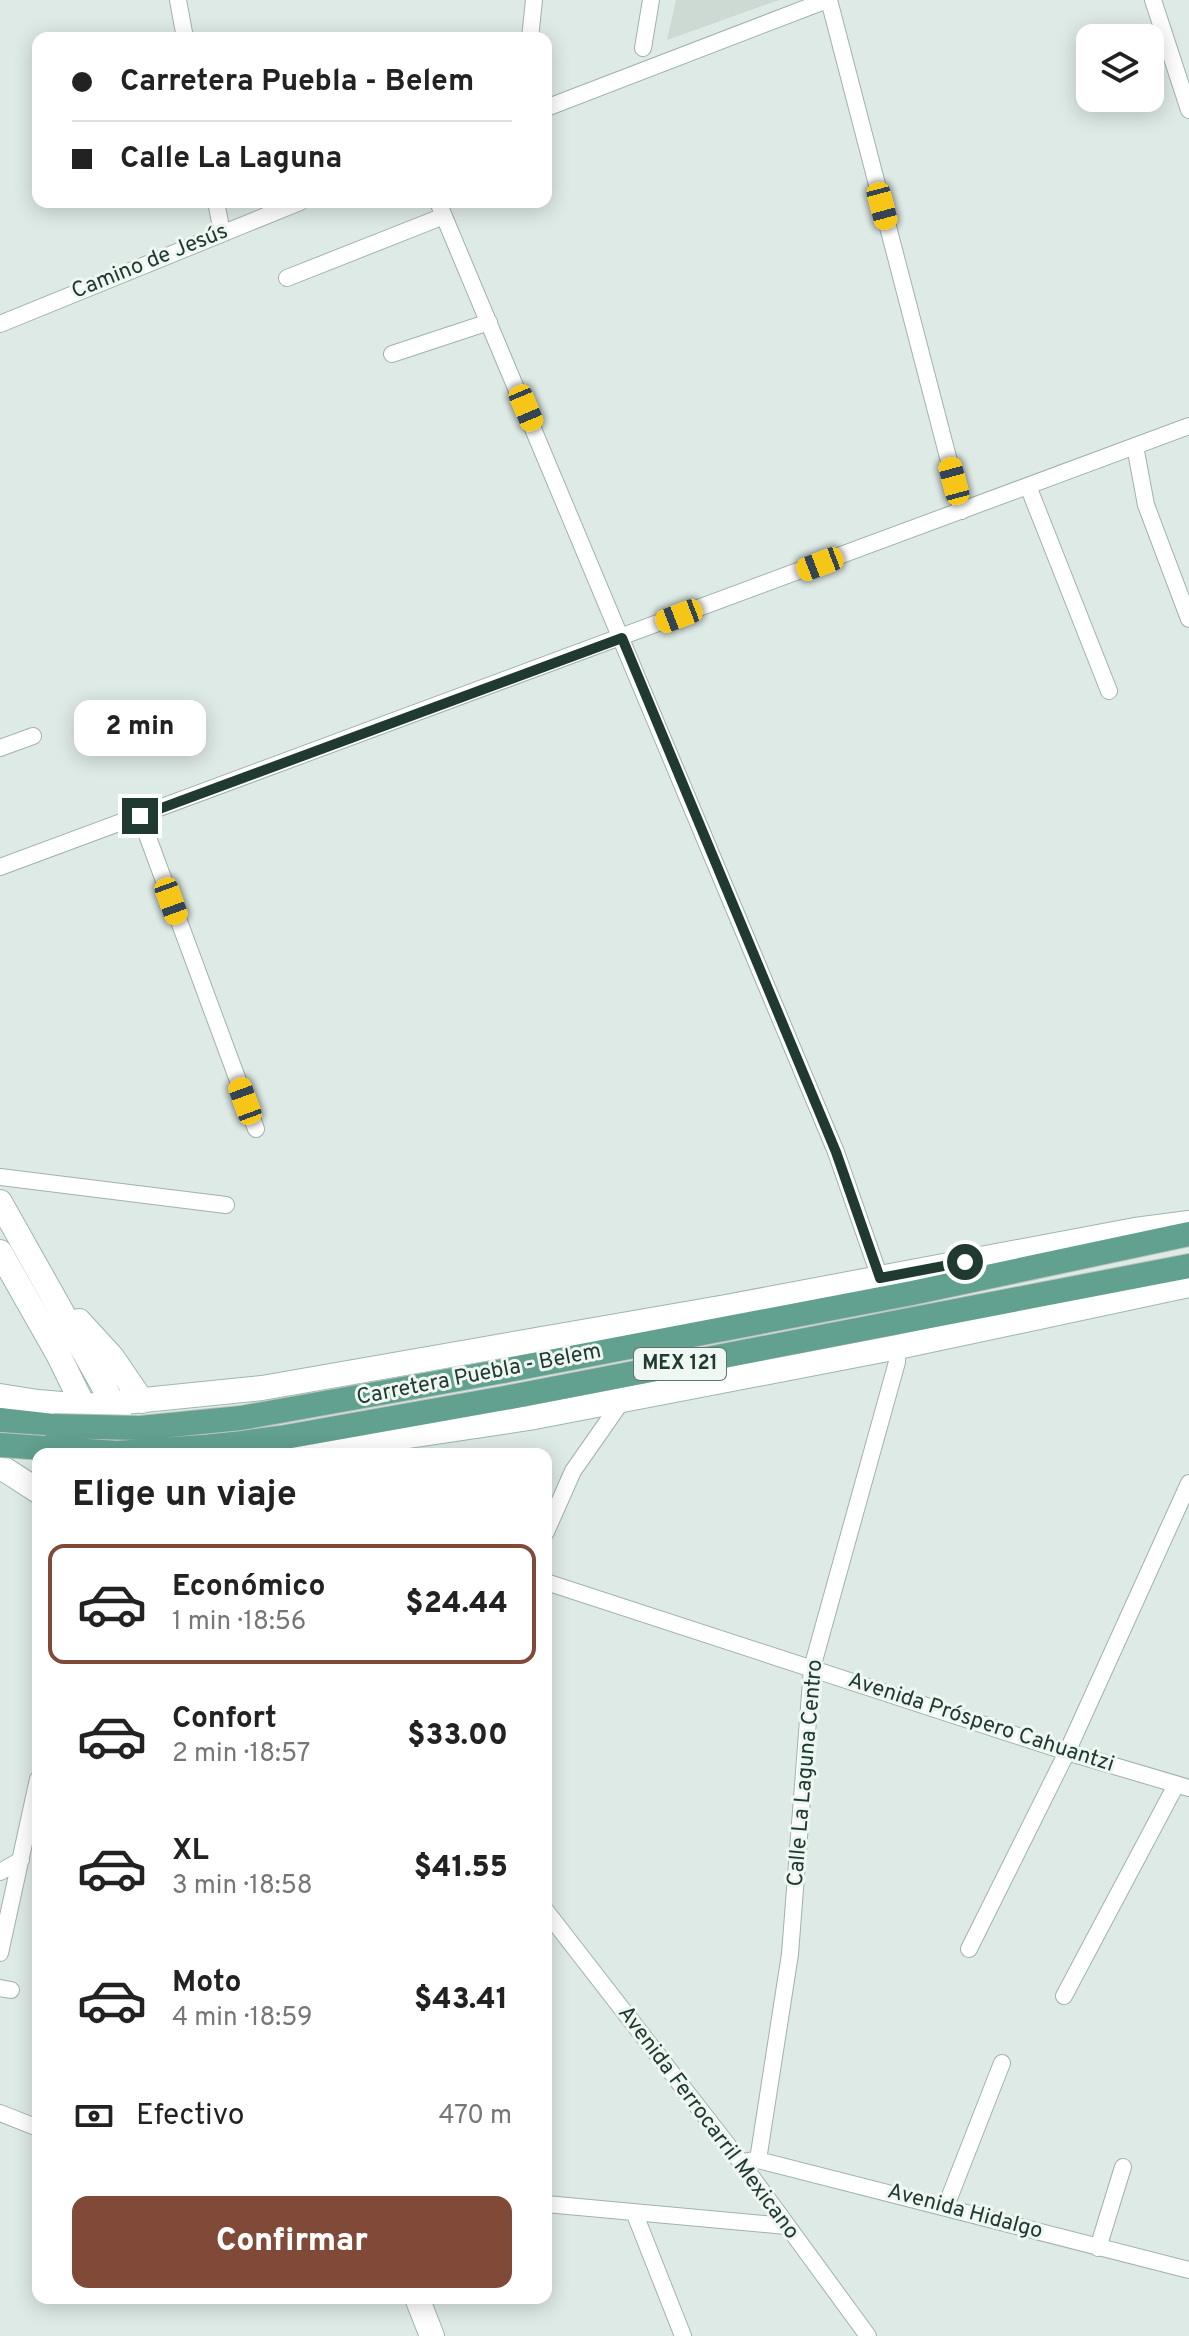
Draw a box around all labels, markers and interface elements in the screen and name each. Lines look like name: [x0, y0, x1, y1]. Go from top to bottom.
map controls: [1076, 24, 1164, 112]
button: layers: [1076, 24, 1164, 112]
text: Carretera Puebla - Belem: [120, 64, 474, 101]
text: Calle La Laguna: [120, 141, 342, 178]
car: [864, 180, 900, 232]
street label: Camino de Jesús: [68, 218, 232, 306]
car: [506, 381, 546, 435]
car: [936, 455, 972, 507]
car: [793, 544, 847, 584]
car: [652, 596, 706, 636]
callout: 2 min: [74, 700, 206, 756]
text: 2 min: [106, 711, 174, 744]
route end: [122, 798, 158, 834]
car: [152, 874, 190, 928]
car: [226, 1074, 264, 1128]
route start: [947, 1244, 983, 1280]
street label: Carretera Puebla - Belem: [354, 1338, 604, 1412]
road number: MEX 121: [634, 1348, 726, 1380]
text: Elige un viaje: [72, 1473, 297, 1519]
icon: car: [76, 1568, 148, 1640]
text: Económico: [172, 1569, 325, 1606]
text: $24.44: [405, 1586, 508, 1623]
text: 1 min · 18:56: [172, 1606, 306, 1639]
street label: Calle La Laguna Centro: [783, 1658, 829, 1888]
street label: Avenida Próspero Cahuantzi: [844, 1667, 1118, 1779]
icon: car: [76, 1700, 148, 1772]
text: Confort: [172, 1701, 277, 1738]
text: $33.00: [407, 1718, 508, 1755]
text: 2 min · 18:57: [172, 1738, 310, 1771]
icon: car: [76, 1832, 148, 1904]
text: XL: [172, 1833, 209, 1870]
text: $41.55: [414, 1850, 508, 1887]
text: 3 min · 18:58: [172, 1870, 313, 1903]
icon: car: [76, 1964, 148, 2036]
text: Moto: [172, 1965, 242, 2002]
text: $43.41: [414, 1982, 508, 2019]
street label: Avenida Ferrocarril Mexicano: [611, 2001, 805, 2245]
text: 4 min · 18:59: [172, 2002, 313, 2035]
icon: cash: [72, 2094, 116, 2138]
text: Efectivo: [136, 2098, 245, 2135]
text: 470 m: [438, 2100, 512, 2133]
street label: Avenida Hidalgo: [885, 2178, 1045, 2246]
button: Confirmar: [72, 2196, 512, 2288]

